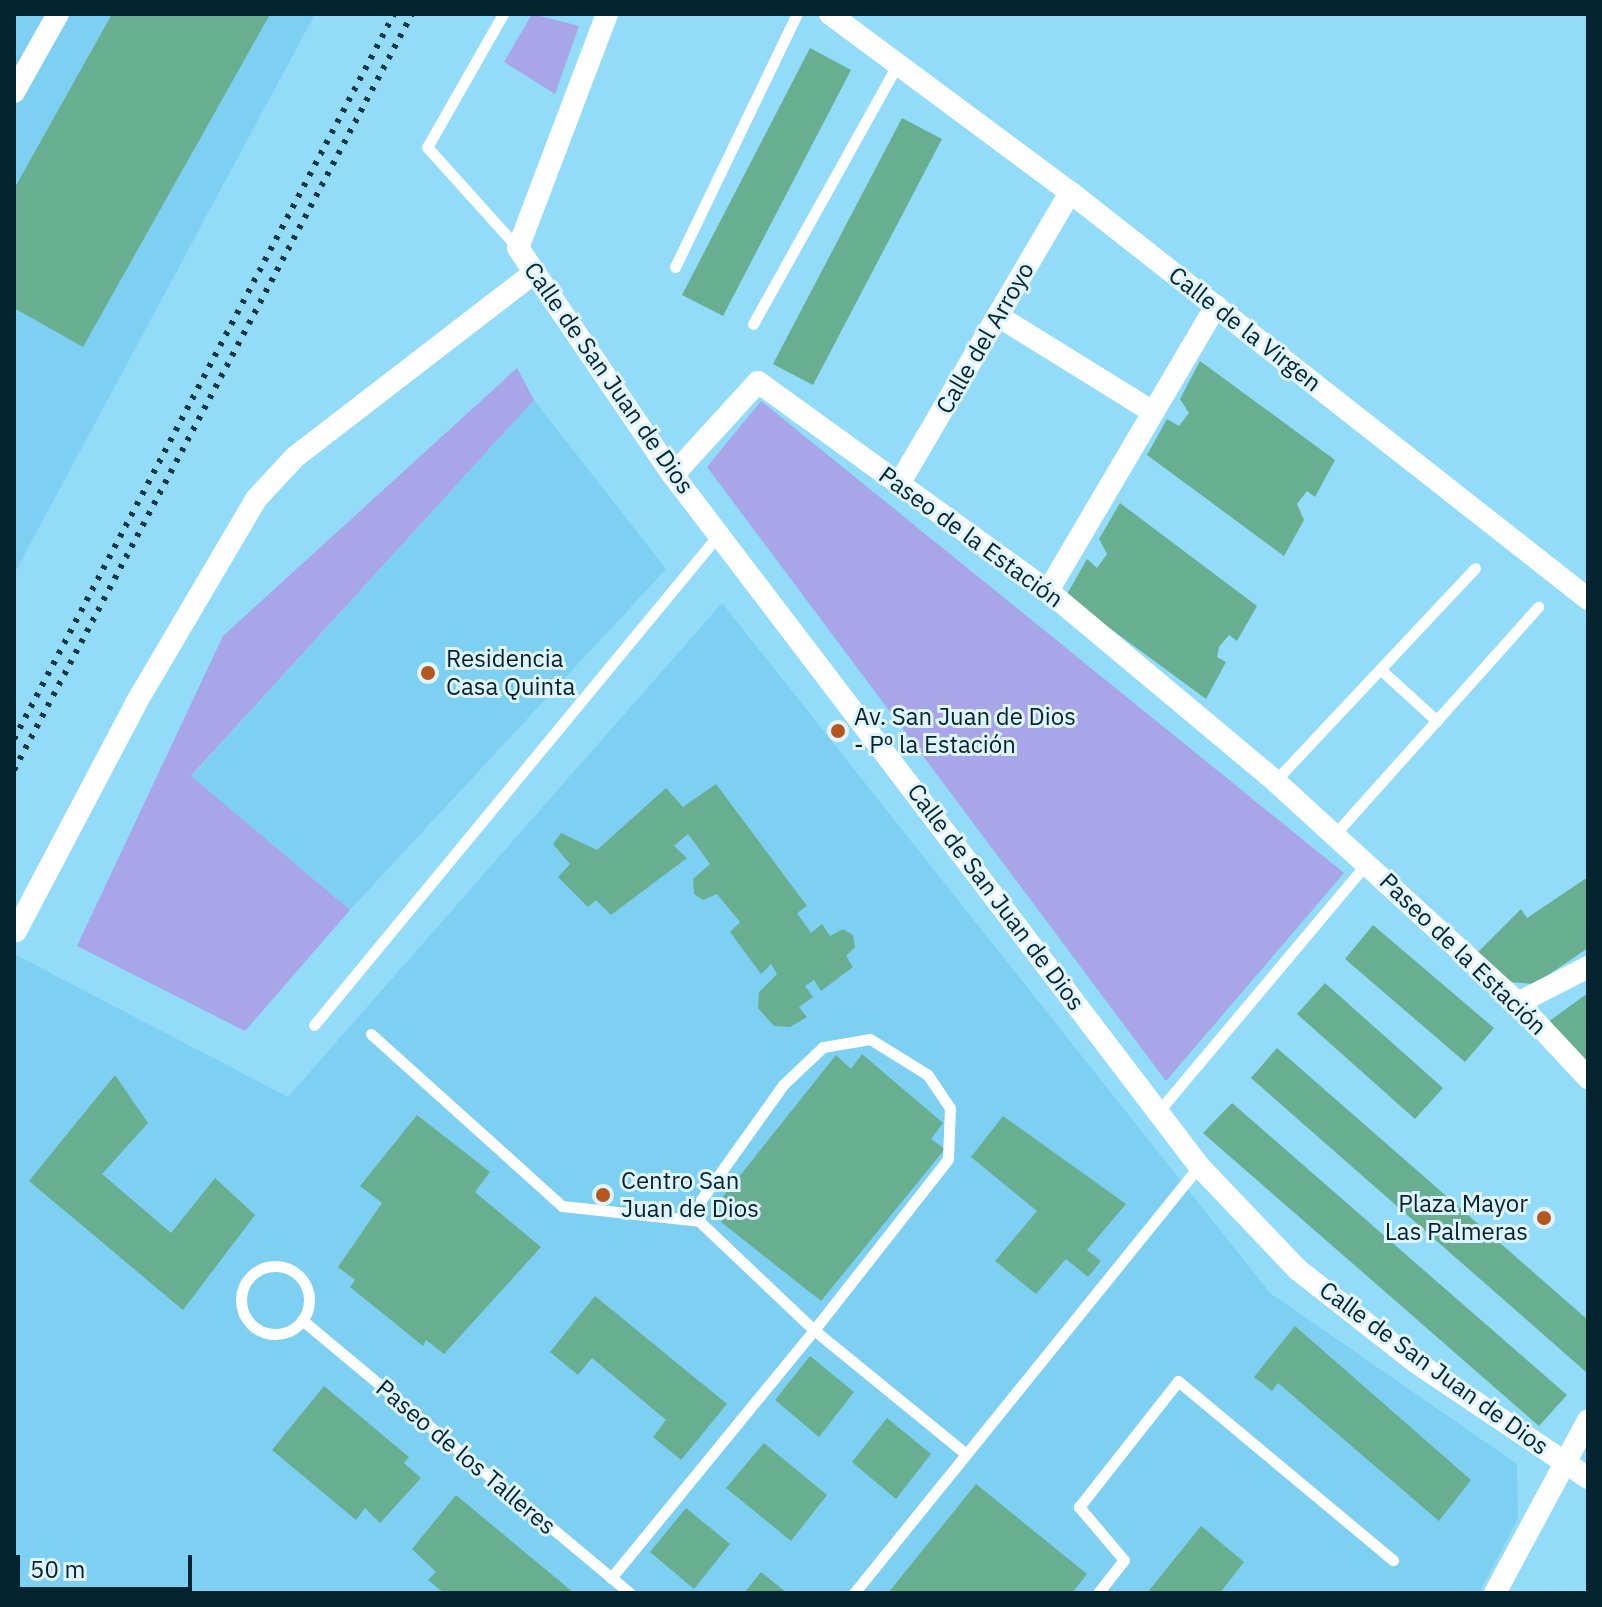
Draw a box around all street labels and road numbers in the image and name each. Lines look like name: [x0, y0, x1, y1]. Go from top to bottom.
street label: Calle de San Juan de Dios: [518, 257, 700, 499]
street label: Calle del Arroyo: [930, 257, 1040, 419]
street label: Calle de la Virgen: [1163, 261, 1327, 397]
street label: Paseo de la Estación: [873, 460, 1069, 614]
street label: Calle de San Juan de Dios: [901, 778, 1091, 1016]
street label: Paseo de la Estación: [1374, 867, 1552, 1041]
street label: Calle de San Juan de Dios: [1314, 1275, 1554, 1461]
street label: Paseo de los Talleres: [370, 1373, 562, 1541]

